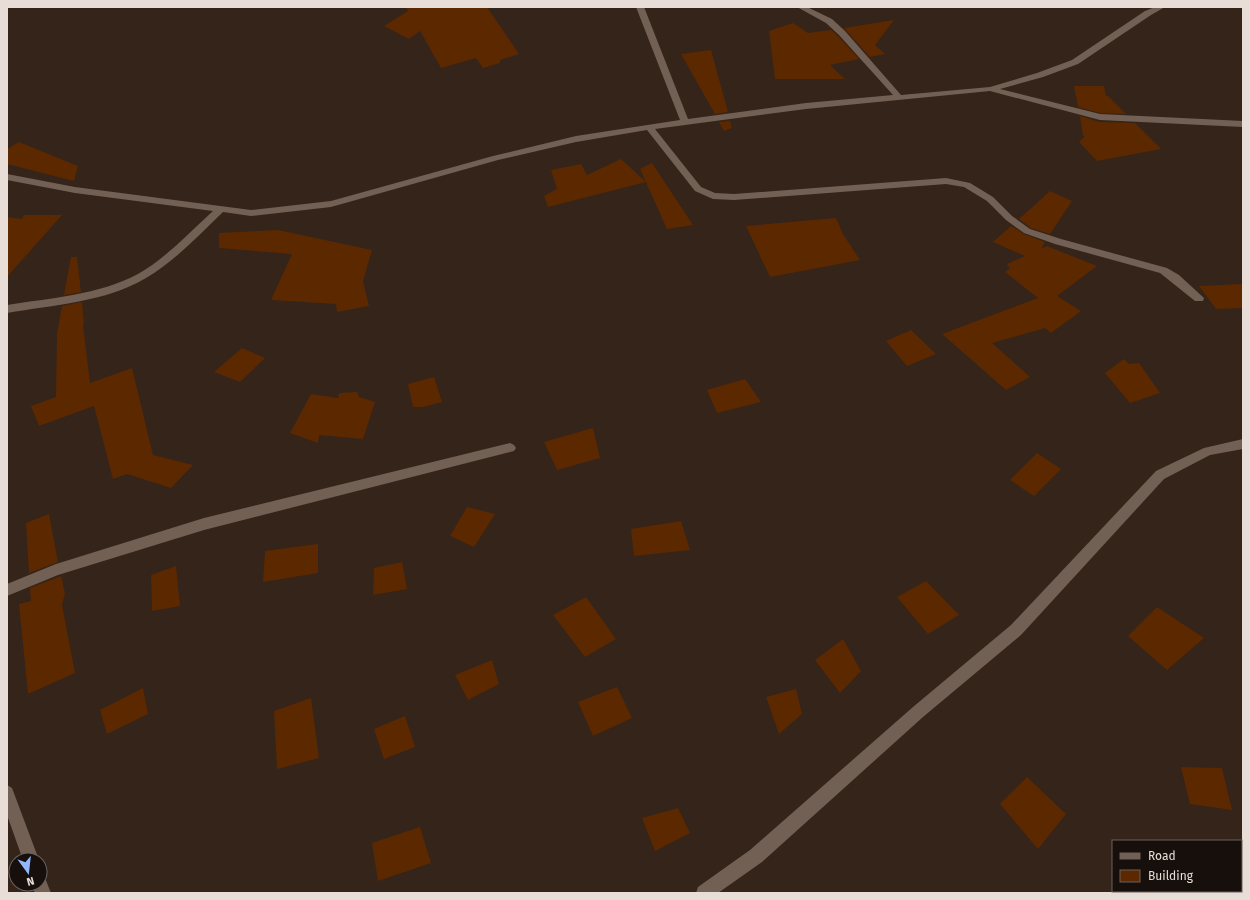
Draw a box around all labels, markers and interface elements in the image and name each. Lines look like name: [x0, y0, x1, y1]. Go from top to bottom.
legend: [1112, 840, 1242, 892]
text: Road: [1148, 849, 1176, 863]
north arrow: [8, 852, 48, 892]
text: Building: [1148, 869, 1194, 883]
text: N: [25, 874, 36, 888]

